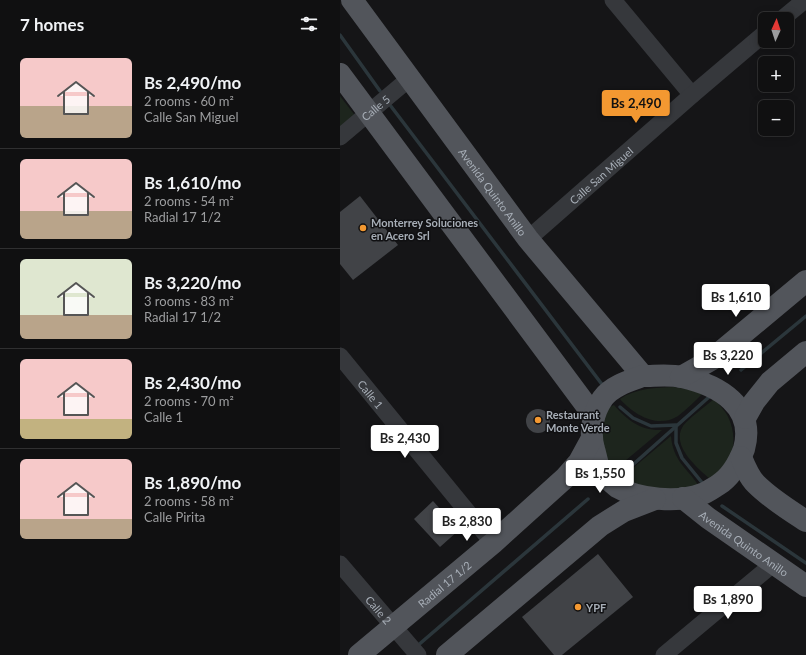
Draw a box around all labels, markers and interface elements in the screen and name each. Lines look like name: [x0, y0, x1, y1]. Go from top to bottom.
north arrow: [758, 12, 794, 48]
map controls: [758, 12, 794, 136]
icon: filters: [298, 13, 320, 35]
text: 7 homes: [20, 14, 84, 35]
button: +: [758, 56, 794, 92]
text: Bs 2,490/mo: [144, 72, 241, 93]
icon: home: [52, 74, 100, 122]
pin: Bs 2,490: [595, 90, 677, 124]
street label: Calle 5: [358, 92, 392, 123]
text: 2 rooms · 60 m²: [144, 93, 234, 109]
text: Bs 2,490: [611, 95, 661, 111]
button: −: [758, 100, 794, 136]
text: Calle San Miguel: [144, 109, 239, 125]
street label: Calle San Miguel: [567, 144, 635, 206]
street label: Avenida Quinto Anillo: [457, 145, 530, 238]
text: Bs 1,610/mo: [144, 172, 241, 193]
icon: home: [52, 175, 100, 223]
text: 2 rooms · 54 m²: [144, 193, 234, 209]
text: Radial 17 1/2: [144, 209, 221, 225]
place label: Monterrey Soluciones en Acero Srl: [371, 216, 478, 242]
marker: Monterrey Soluciones en Acero Srl: [358, 223, 368, 233]
text: Bs 3,220/mo: [144, 272, 241, 293]
icon: home: [52, 275, 100, 323]
pin: Bs 1,610: [695, 284, 777, 318]
text: Bs 1,610: [711, 289, 761, 305]
text: 3 rooms · 83 m²: [144, 293, 234, 309]
text: Radial 17 1/2: [144, 309, 221, 325]
pin: Bs 3,220: [687, 342, 769, 376]
text: Bs 3,220: [703, 347, 753, 363]
text: Bs 2,430/mo: [144, 372, 241, 393]
icon: home: [52, 375, 100, 423]
street label: Calle 1: [356, 377, 387, 411]
text: 2 rooms · 70 m²: [144, 393, 234, 409]
place label: Restaurant Monte Verde: [546, 408, 610, 434]
text: Calle 1: [144, 409, 183, 425]
marker: Restaurant Monte Verde: [533, 415, 543, 425]
pin: Bs 2,430: [364, 425, 446, 459]
text: Bs 2,430: [380, 430, 430, 446]
pin: Bs 1,550: [559, 460, 641, 494]
text: Bs 1,550: [575, 465, 625, 481]
text: Bs 1,890/mo: [144, 472, 241, 493]
icon: home: [52, 475, 100, 523]
text: 2 rooms · 58 m²: [144, 493, 234, 509]
street label: Avenida Quinto Anillo: [697, 507, 791, 578]
pin: Bs 2,830: [426, 508, 508, 542]
text: Calle Pirita: [144, 509, 205, 525]
text: Bs 2,830: [442, 513, 492, 529]
street label: Radial 17 1/2: [415, 558, 473, 610]
pin: Bs 1,890: [687, 586, 769, 620]
text: Bs 1,890: [703, 591, 753, 607]
street label: Calle 2: [363, 593, 395, 626]
place label: YPF: [585, 601, 606, 614]
marker: YPF: [573, 602, 583, 612]

